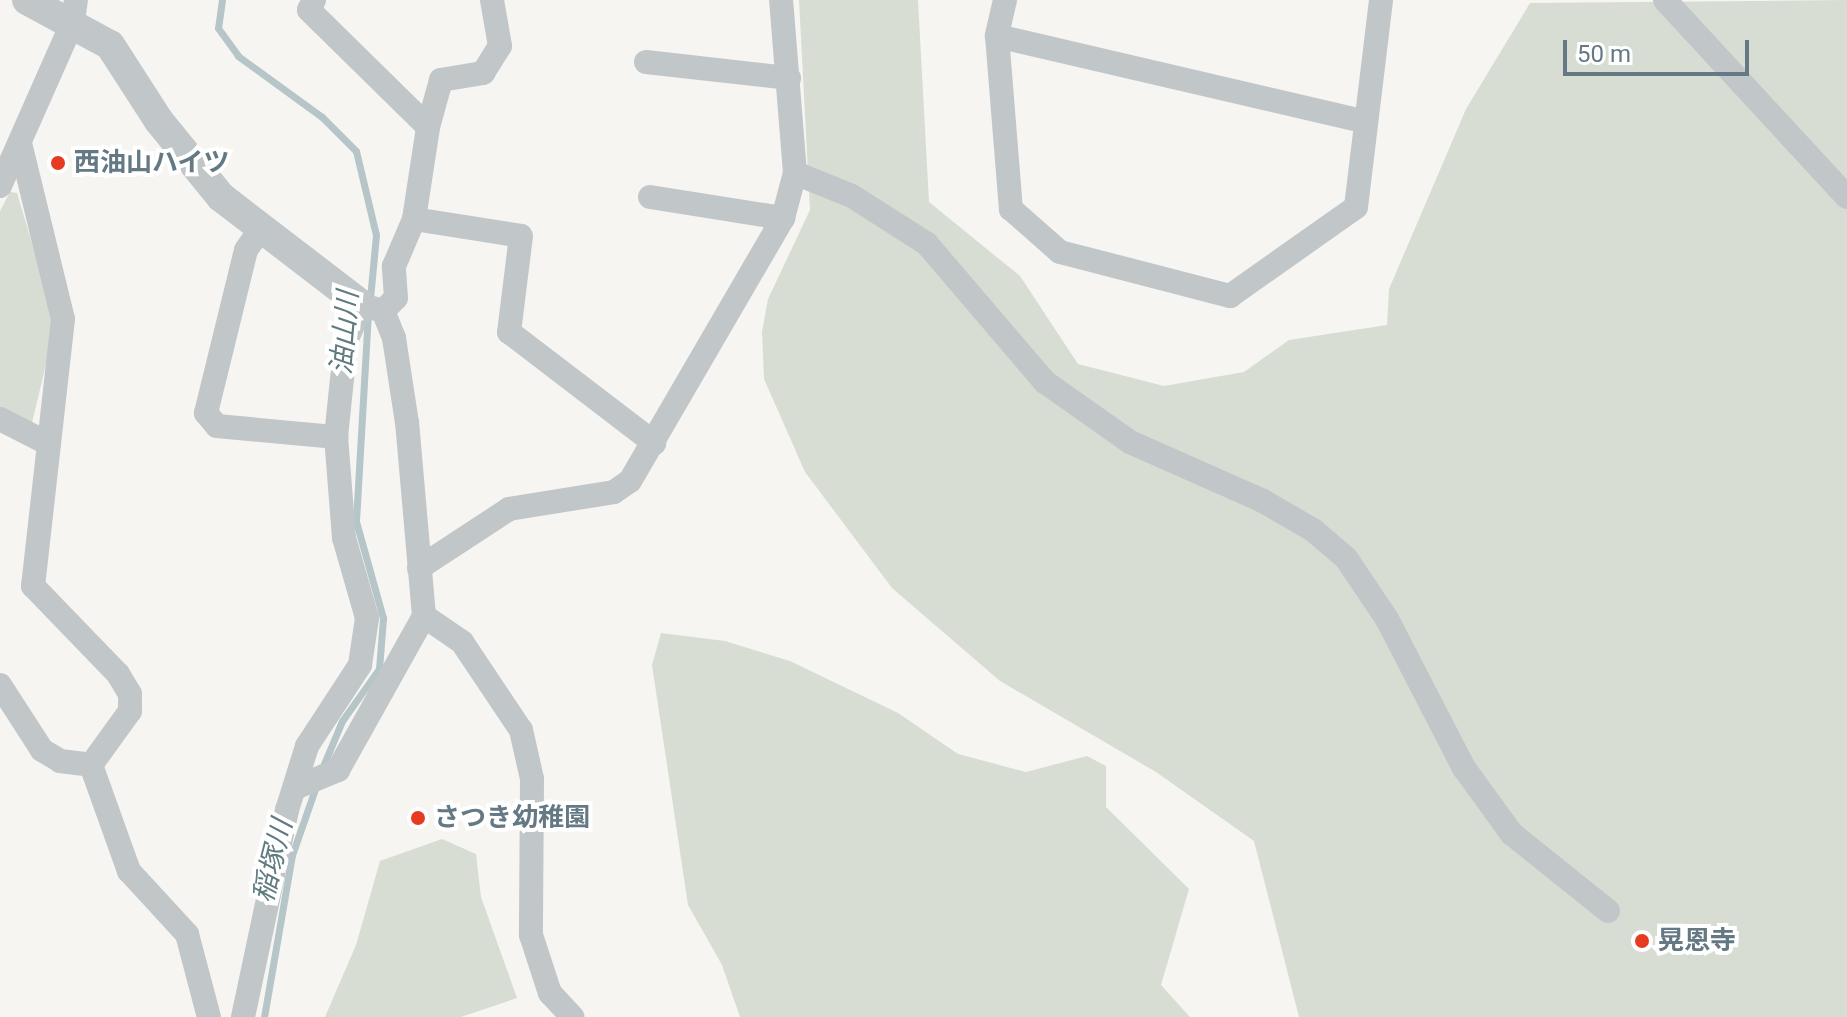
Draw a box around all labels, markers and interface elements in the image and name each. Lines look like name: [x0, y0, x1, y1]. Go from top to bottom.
scale bar: [1567, 24, 1753, 74]
text: 50 m: [1577, 40, 1631, 68]
place label: 西油山ハイツ: [74, 147, 230, 179]
marker: 西油山ハイツ: [49, 154, 67, 172]
water label: 油山川: [325, 290, 365, 376]
place label: さつき幼稚園: [434, 802, 590, 834]
marker: さつき幼稚園: [409, 809, 427, 827]
water label: 稲塚川: [247, 816, 299, 906]
place label: 晃恩寺: [1658, 925, 1736, 957]
marker: 晃恩寺: [1633, 932, 1651, 950]

